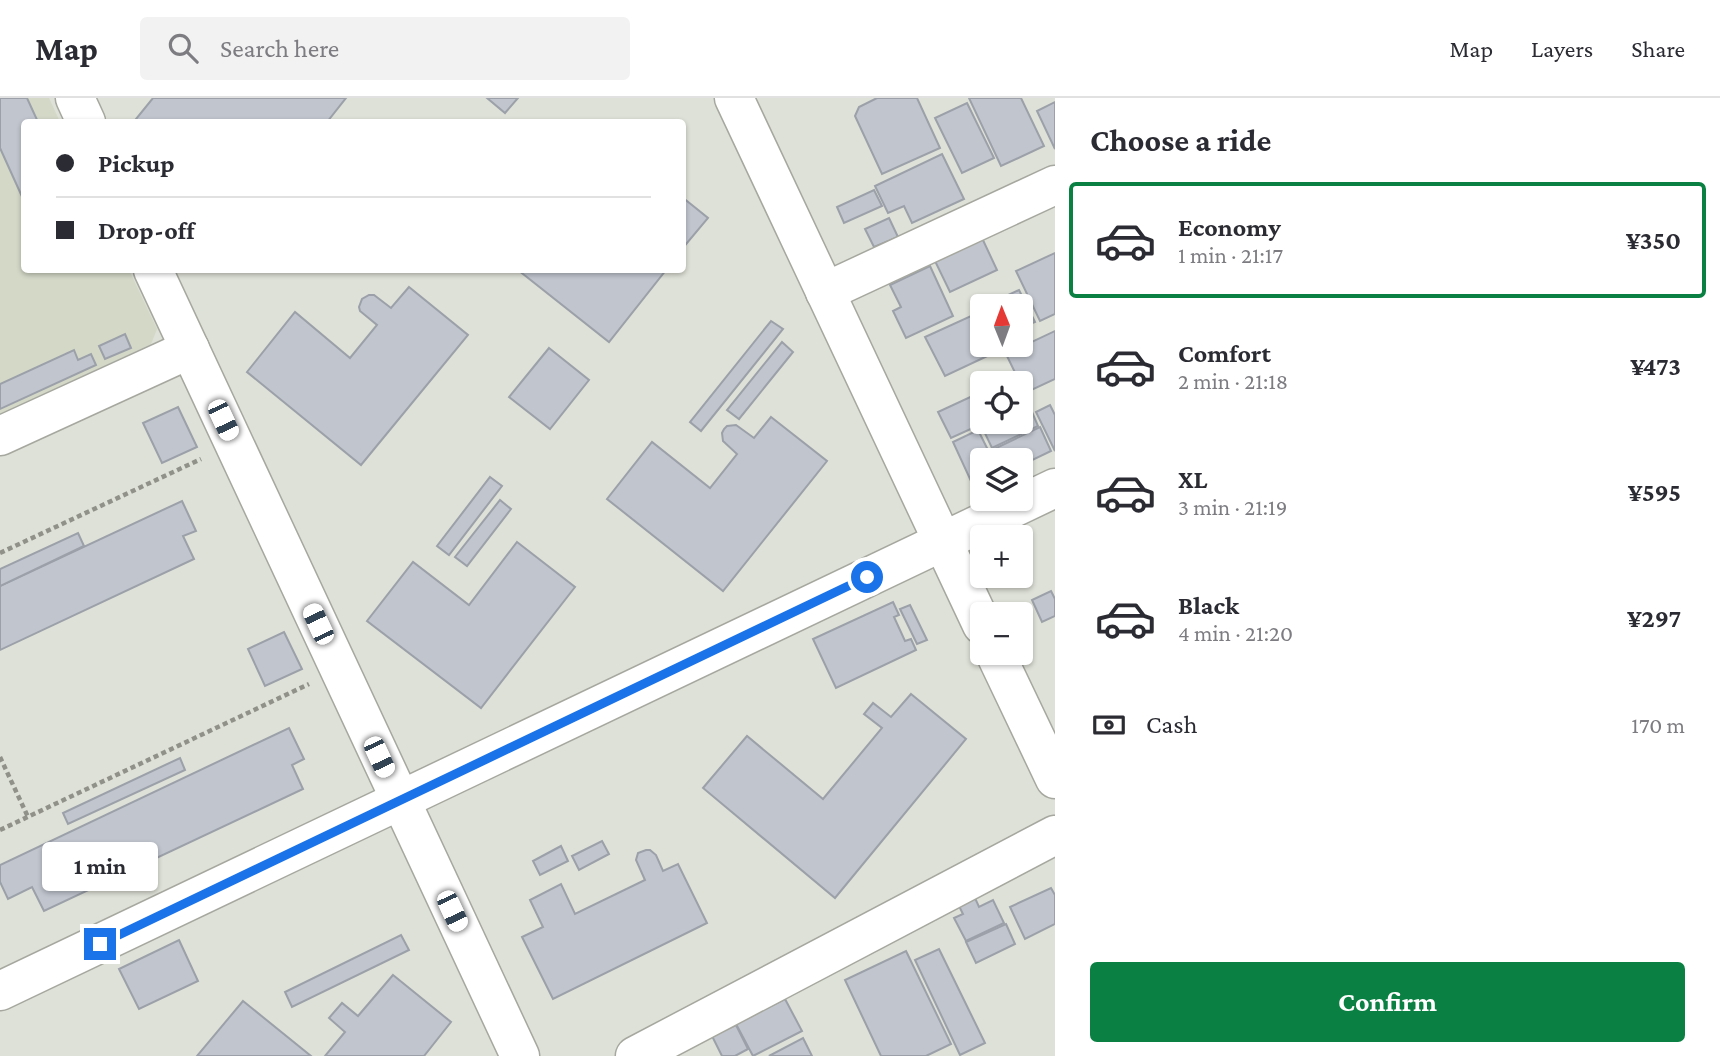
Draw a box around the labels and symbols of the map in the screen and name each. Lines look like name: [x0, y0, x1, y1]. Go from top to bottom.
north arrow: [970, 294, 1032, 357]
car: [205, 397, 242, 443]
route start: [851, 561, 883, 593]
car: [300, 601, 337, 647]
car: [361, 734, 398, 780]
callout: 1 min: [42, 842, 158, 892]
car: [434, 888, 471, 934]
route end: [84, 928, 116, 960]

